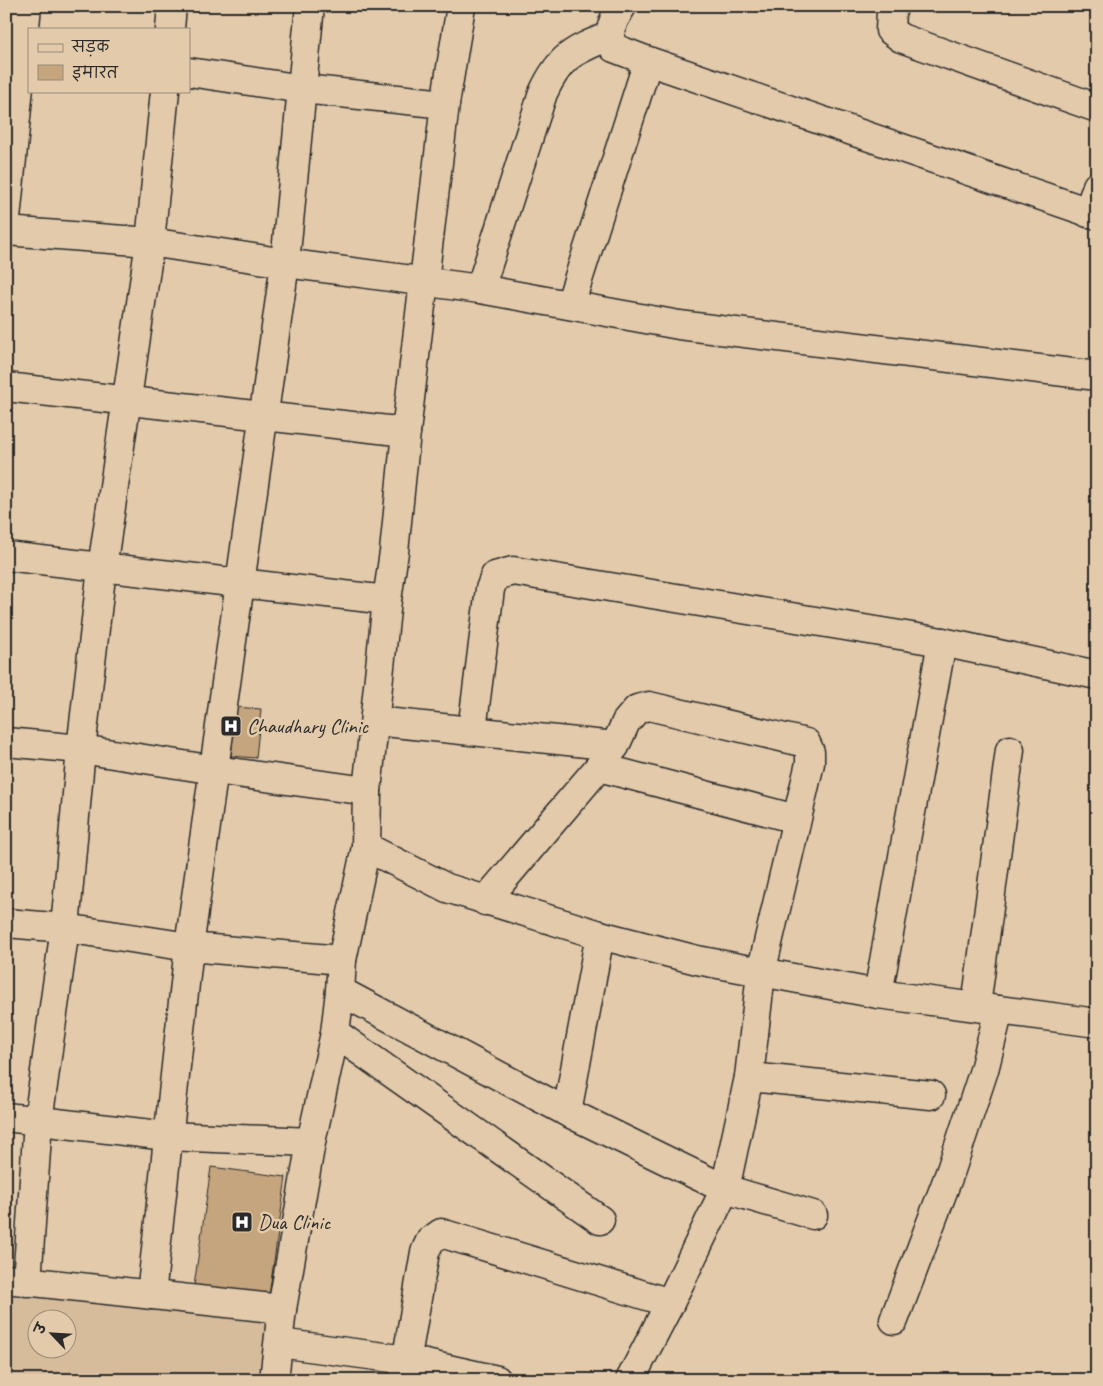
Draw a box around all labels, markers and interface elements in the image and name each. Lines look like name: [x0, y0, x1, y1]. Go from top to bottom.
legend: [28, 28, 190, 92]
text: सड़क: [71, 38, 110, 57]
text: इमारत: [72, 64, 119, 83]
place label: Chaudhary Clinic: [247, 713, 370, 739]
hospital icon: Chaudhary Clinic: [219, 714, 243, 738]
place label: Dua Clinic: [258, 1209, 331, 1235]
hospital icon: Dua Clinic: [230, 1210, 254, 1234]
north arrow: [28, 1308, 78, 1358]
text: उ: [30, 1319, 51, 1338]

